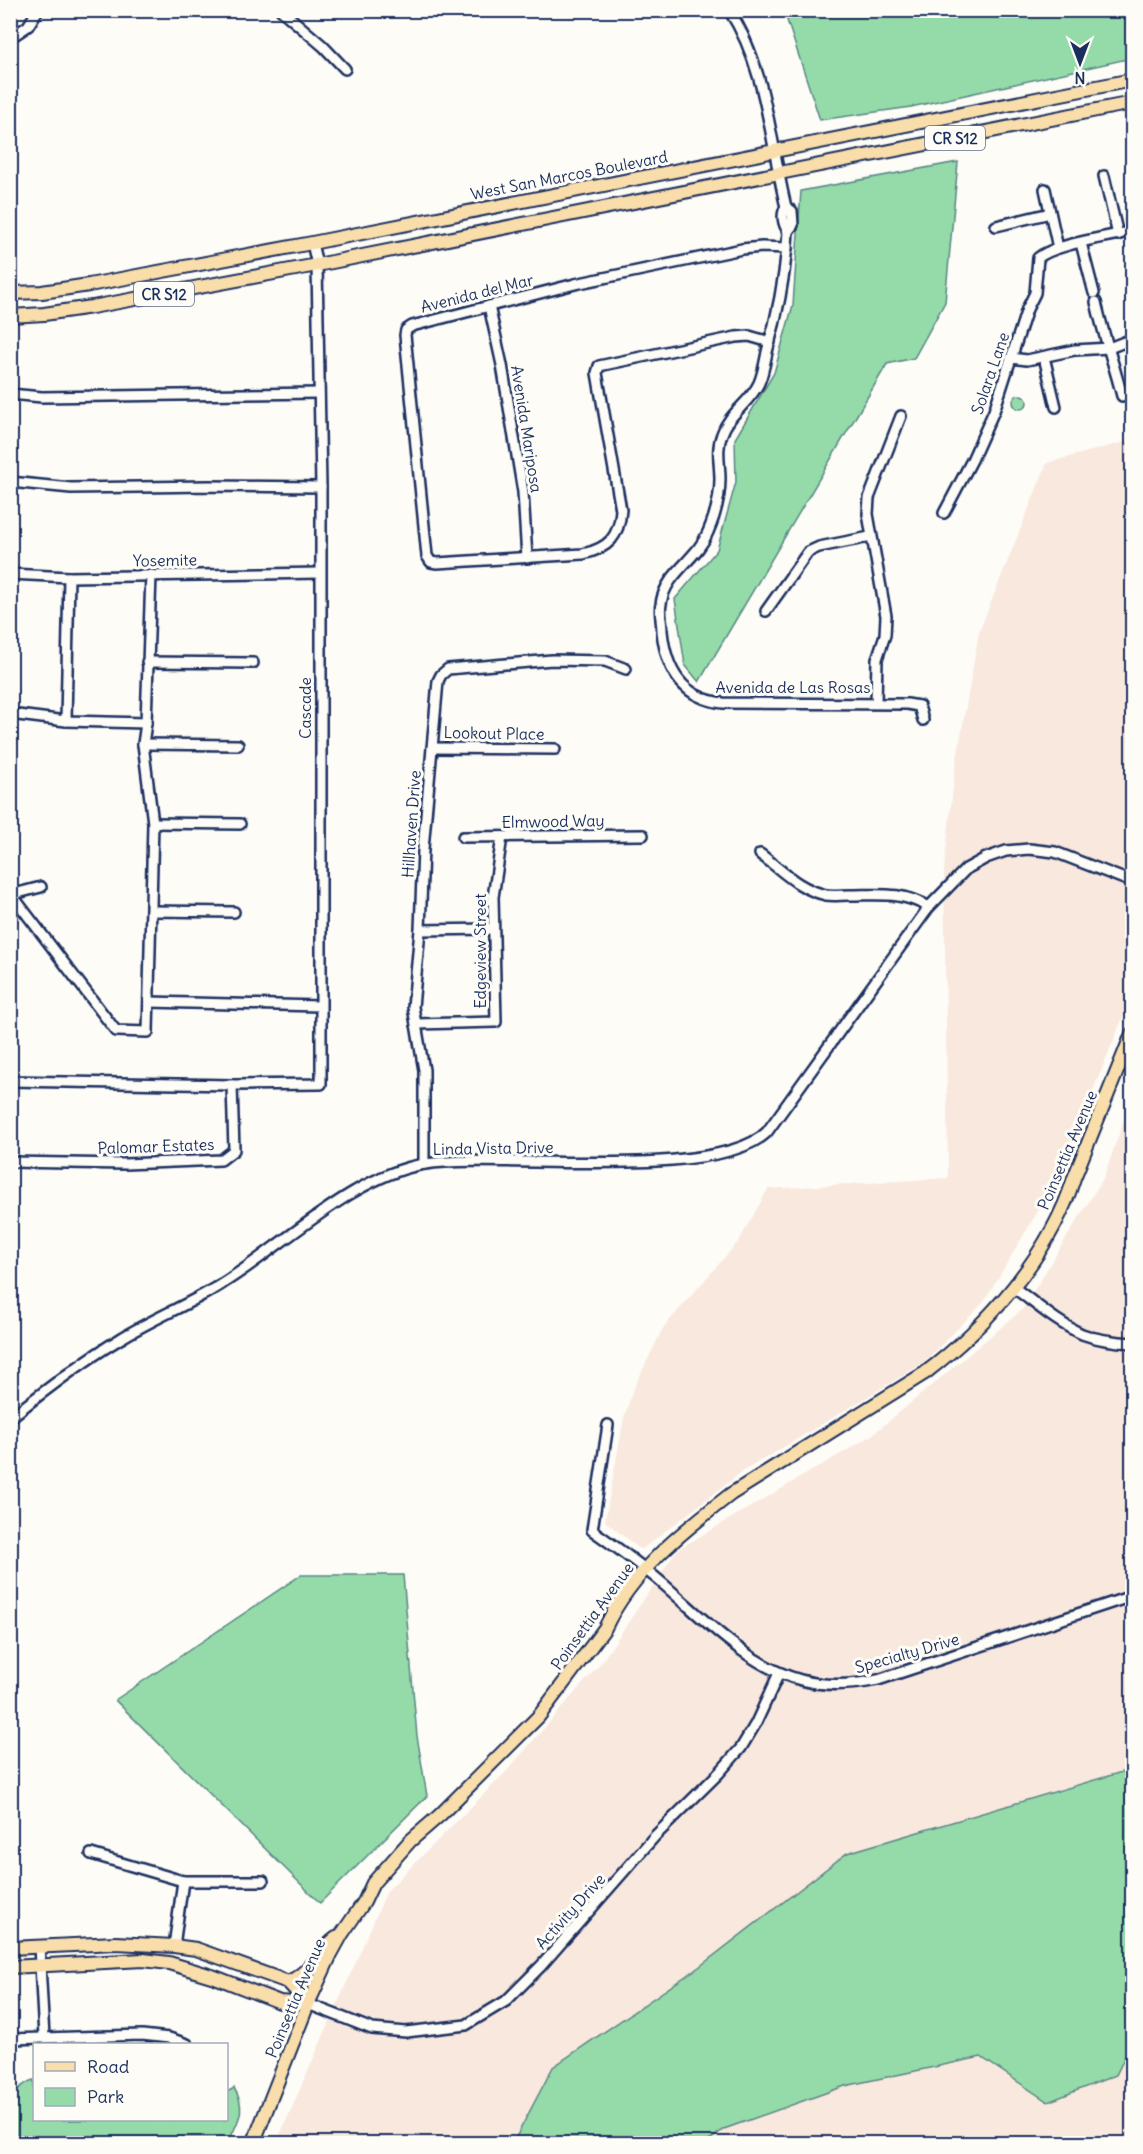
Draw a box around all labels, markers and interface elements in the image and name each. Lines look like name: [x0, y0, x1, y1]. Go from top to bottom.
north arrow: [1050, 33, 1110, 93]
text: N: [1074, 68, 1086, 88]
road number: CR S12: [925, 126, 985, 150]
street label: West San Marcos Boulevard: [469, 146, 669, 204]
street label: Avenida del Mar: [418, 269, 536, 317]
road number: CR S12: [134, 282, 194, 306]
street label: Solara Lane: [967, 329, 1013, 417]
street label: Avenida Mariposa: [507, 364, 547, 494]
street label: Yosemite: [133, 549, 197, 571]
street label: Cascade: [295, 677, 315, 739]
street label: Avenida de Las Rosas: [715, 677, 871, 697]
street label: Lookout Place: [443, 722, 545, 744]
street label: Hillhaven Drive: [397, 769, 425, 879]
street label: Elmwood Way: [501, 810, 605, 832]
street label: Edgeview Street: [470, 893, 490, 1009]
street label: Poinsettia Avenue: [1033, 1087, 1101, 1213]
street label: Palomar Estates: [97, 1134, 215, 1158]
street label: Linda Vista Drive: [432, 1137, 554, 1159]
street label: Poinsettia Avenue: [546, 1558, 638, 1674]
street label: Specialty Drive: [853, 1629, 961, 1677]
street label: Activity Drive: [531, 1869, 609, 1953]
street label: Poinsettia Avenue: [261, 1935, 329, 2061]
legend: [33, 2043, 228, 2121]
text: Road: [87, 2055, 130, 2078]
text: Park: [87, 2085, 124, 2108]

